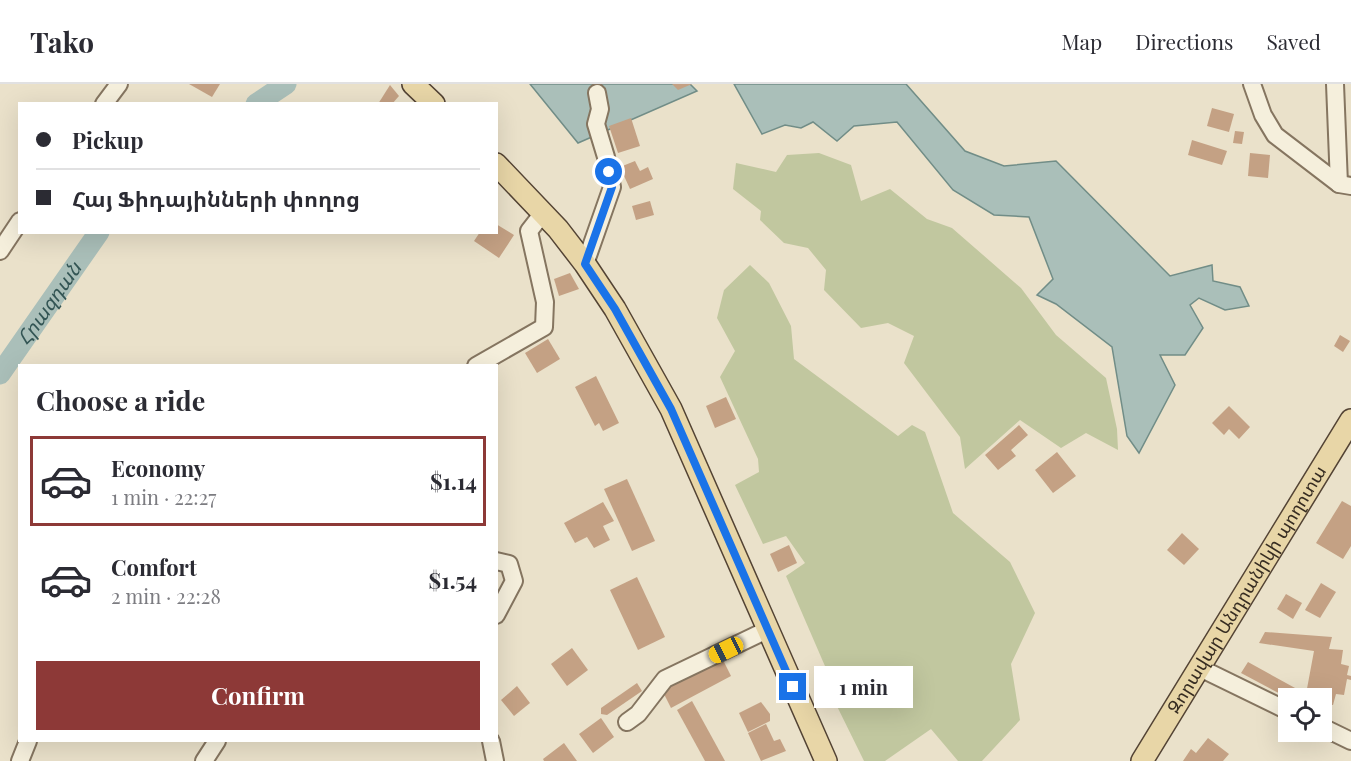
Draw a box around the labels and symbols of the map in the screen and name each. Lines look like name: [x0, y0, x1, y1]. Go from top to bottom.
route start: [595, 158, 622, 185]
water label: Հրազդան: [9, 255, 87, 350]
street label: Զորավար Անդրանիկի պողոտա: [1161, 461, 1331, 718]
car: [706, 634, 746, 666]
callout: 1 min: [814, 666, 913, 708]
route end: [779, 673, 806, 700]

